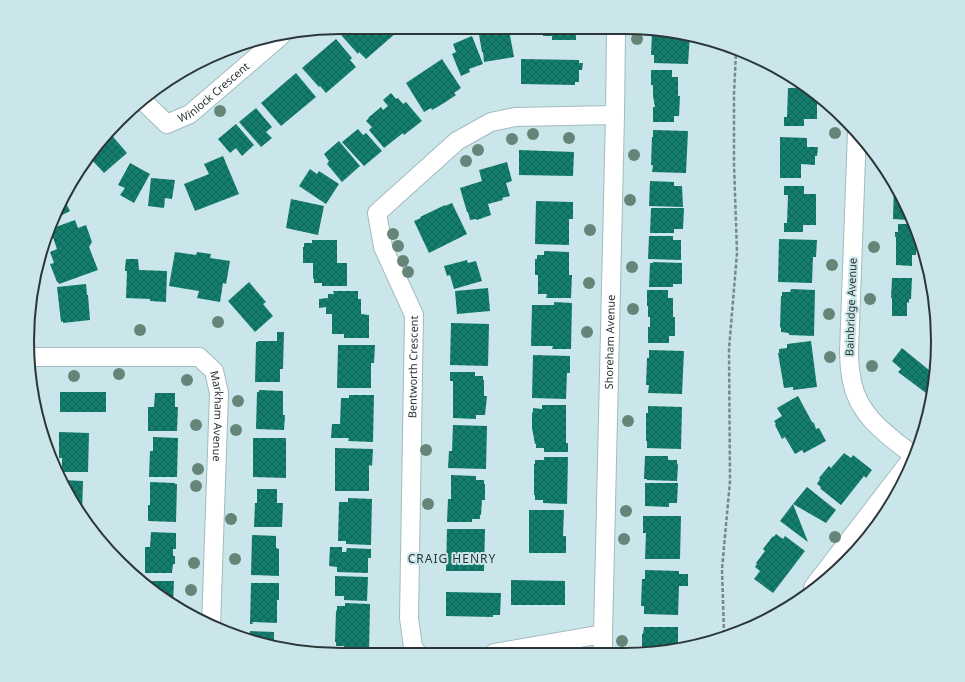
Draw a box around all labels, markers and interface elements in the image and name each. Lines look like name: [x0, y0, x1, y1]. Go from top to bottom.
street label: Winlock Crescent: [175, 58, 252, 125]
street label: Bainbridge Avenue: [841, 258, 860, 356]
street label: Shoreham Avenue: [601, 294, 618, 390]
street label: Bentworth Crescent: [404, 315, 421, 418]
street label: Markham Avenue: [207, 369, 227, 462]
district label: CRAIG HENRY: [408, 550, 496, 567]

